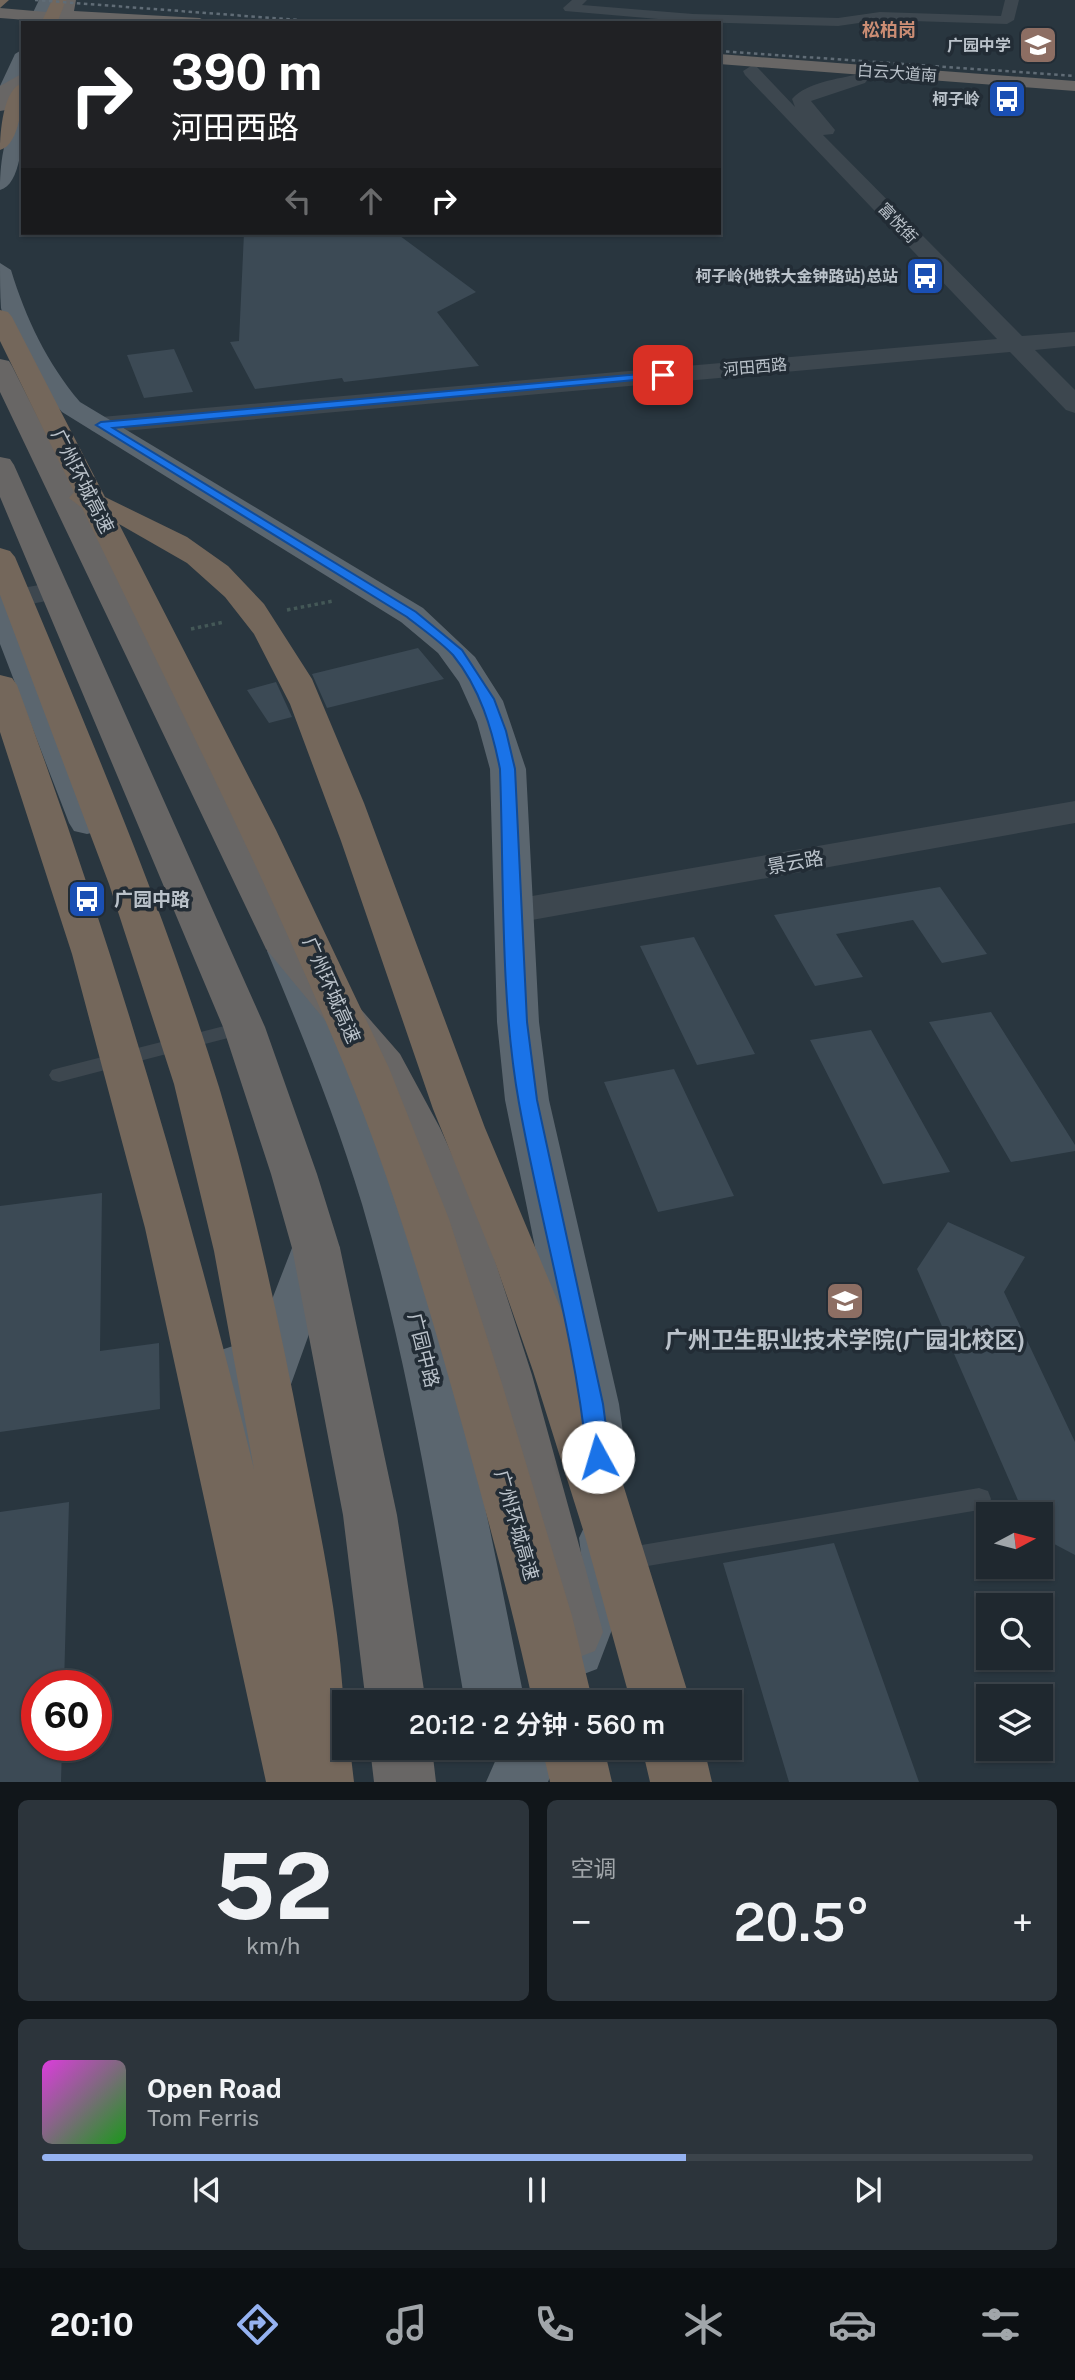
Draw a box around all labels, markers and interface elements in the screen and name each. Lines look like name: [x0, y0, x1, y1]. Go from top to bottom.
district label: 松柏岗: [862, 19, 916, 40]
school or university icon: 广园中学: [1017, 24, 1059, 66]
place label: 广园中学: [947, 36, 1011, 55]
text: 390 m: [171, 43, 322, 101]
icon: right: [56, 49, 147, 140]
street label: 白云大道南: [856, 61, 938, 85]
bus stop icon: 柯子岭: [986, 78, 1028, 120]
place label: 柯子岭: [932, 90, 980, 109]
text: 河田西路: [171, 109, 299, 146]
icon: left: [279, 182, 317, 220]
icon: ahead: [352, 182, 390, 220]
icon: right: [425, 182, 463, 220]
street label: 富悦街: [875, 199, 921, 247]
bus stop icon: 柯子岭(地铁大金钟路站)总站: [904, 255, 946, 297]
place label: 柯子岭(地铁大金钟路站)总站: [695, 267, 898, 286]
pin: [633, 345, 693, 405]
street label: 河田西路: [722, 355, 788, 379]
icon: arrive: [644, 356, 682, 394]
street label: 广州环城高速: [47, 425, 119, 537]
street label: 景云路: [765, 846, 825, 878]
bus stop icon: 广园中路: [66, 878, 108, 920]
place label: 广园中路: [114, 888, 190, 910]
street label: 广州环城高速: [299, 933, 365, 1047]
school or university icon: 广州卫生职业技术学院(广园北校区): [824, 1280, 866, 1322]
street label: 广园中路: [404, 1310, 444, 1390]
place label: 广州卫生职业技术学院(广园北校区): [665, 1326, 1025, 1353]
position arrow: [561, 1420, 635, 1494]
street label: 广州环城高速: [491, 1467, 543, 1583]
north arrow: [976, 1502, 1054, 1578]
map controls: [976, 1502, 1053, 1761]
button: search: [976, 1593, 1053, 1670]
speed limit sign: 60: [21, 1670, 112, 1761]
button: layers: [976, 1684, 1053, 1761]
text: 20:12 · 2 分钟 · 560 m: [409, 1709, 665, 1740]
text: 52: [214, 1833, 333, 1939]
text: 空调: [571, 1855, 617, 1882]
text: 20.5°: [734, 1892, 870, 1953]
text: −: [571, 1900, 592, 1945]
text: +: [1012, 1900, 1033, 1945]
text: km/h: [246, 1932, 300, 1959]
text: Open Road: [147, 2073, 282, 2104]
text: Tom Ferris: [147, 2104, 259, 2131]
icon: previous: [188, 2171, 226, 2209]
icon: pause: [518, 2171, 556, 2209]
icon: next: [849, 2171, 887, 2209]
icon: directions: [233, 2300, 282, 2349]
icon: music: [382, 2300, 431, 2349]
icon: phone: [530, 2300, 579, 2349]
icon: climate: [679, 2300, 728, 2349]
icon: car: [828, 2300, 877, 2349]
icon: filters: [976, 2300, 1025, 2349]
text: 20:10: [50, 2306, 134, 2343]

